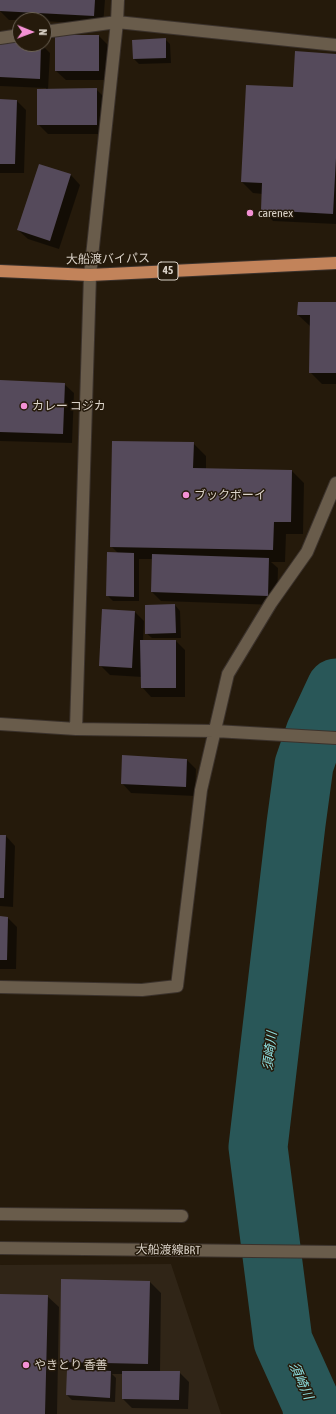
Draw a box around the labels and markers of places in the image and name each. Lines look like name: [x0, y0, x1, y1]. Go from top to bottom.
place label: carenex: [258, 206, 293, 220]
marker: carenex: [245, 208, 255, 218]
place label: カレー コジカ: [32, 399, 106, 413]
marker: カレー コジカ: [19, 401, 29, 411]
place label: ブックボーイ: [194, 488, 266, 502]
marker: ブックボーイ: [181, 490, 191, 500]
place label: やきとり 香善: [34, 1358, 108, 1372]
marker: やきとり 香善: [21, 1360, 31, 1370]

